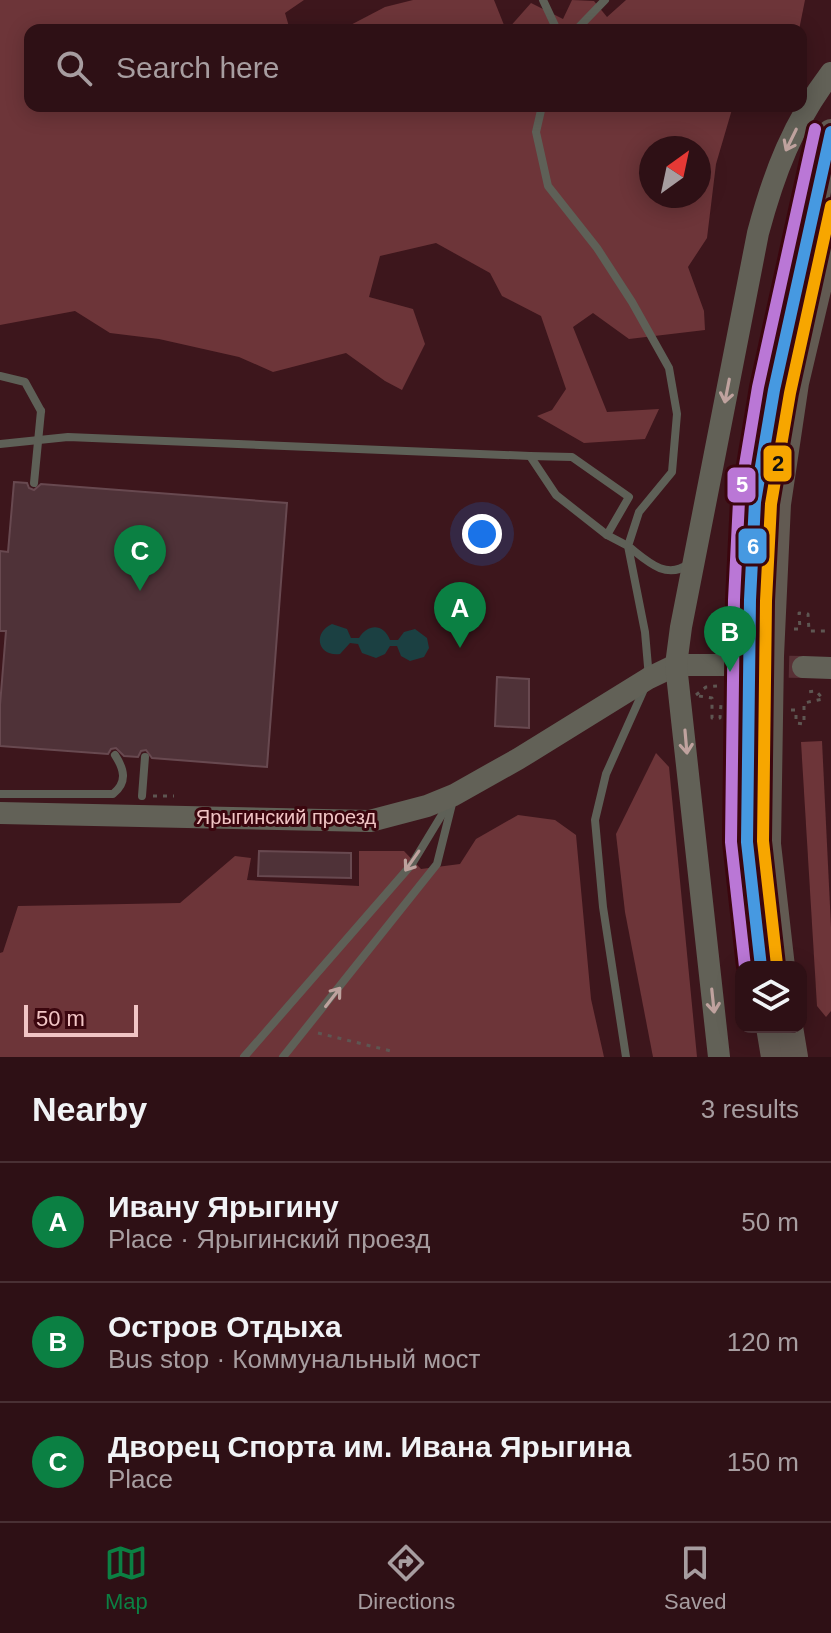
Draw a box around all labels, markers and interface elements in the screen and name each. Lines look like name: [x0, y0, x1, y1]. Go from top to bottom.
search box: [24, 24, 807, 112]
icon: search: [52, 46, 96, 90]
text: Search here: [116, 51, 279, 84]
one-way arrow: [783, 127, 798, 151]
north arrow: [639, 136, 711, 208]
one-way arrow: [719, 378, 734, 403]
line badge: 2: [762, 444, 793, 483]
text: 2: [772, 451, 784, 476]
line badge: 5: [726, 466, 757, 504]
text: 5: [736, 472, 748, 497]
your location: [462, 514, 502, 554]
pin: C: [114, 525, 166, 591]
line badge: 6: [737, 527, 768, 565]
text: 6: [747, 534, 759, 559]
pin: A: [434, 582, 486, 648]
pin: B: [704, 606, 756, 672]
one-way arrow: [678, 728, 693, 755]
street label: Ярыгинский проезд: [196, 806, 376, 828]
one-way arrow: [404, 850, 421, 871]
map controls: [735, 961, 807, 1033]
button: layers: [735, 961, 807, 1033]
one-way arrow: [324, 987, 341, 1008]
one-way arrow: [706, 987, 721, 1014]
scale bar: [24, 1001, 138, 1037]
text: 50 m: [36, 1006, 85, 1031]
text: Nearby: [32, 1090, 147, 1128]
text: 3 results: [701, 1094, 799, 1124]
text: Ивану Ярыгину: [108, 1190, 339, 1223]
text: A: [49, 1207, 67, 1237]
text: 50 m: [741, 1207, 799, 1237]
text: Place · Ярыгинский проезд: [108, 1224, 431, 1254]
text: Остров Отдыха: [108, 1310, 342, 1343]
text: B: [49, 1327, 67, 1357]
text: 120 m: [727, 1327, 799, 1357]
text: Bus stop · Коммунальный мост: [108, 1344, 481, 1374]
text: Дворец Спорта им. Ивана Ярыгина: [108, 1430, 631, 1463]
text: C: [49, 1447, 67, 1477]
text: 150 m: [727, 1447, 799, 1477]
text: Place: [108, 1464, 173, 1494]
tab: Map: [104, 1541, 148, 1615]
tab: Directions: [357, 1541, 455, 1615]
tab: Saved: [664, 1541, 727, 1615]

